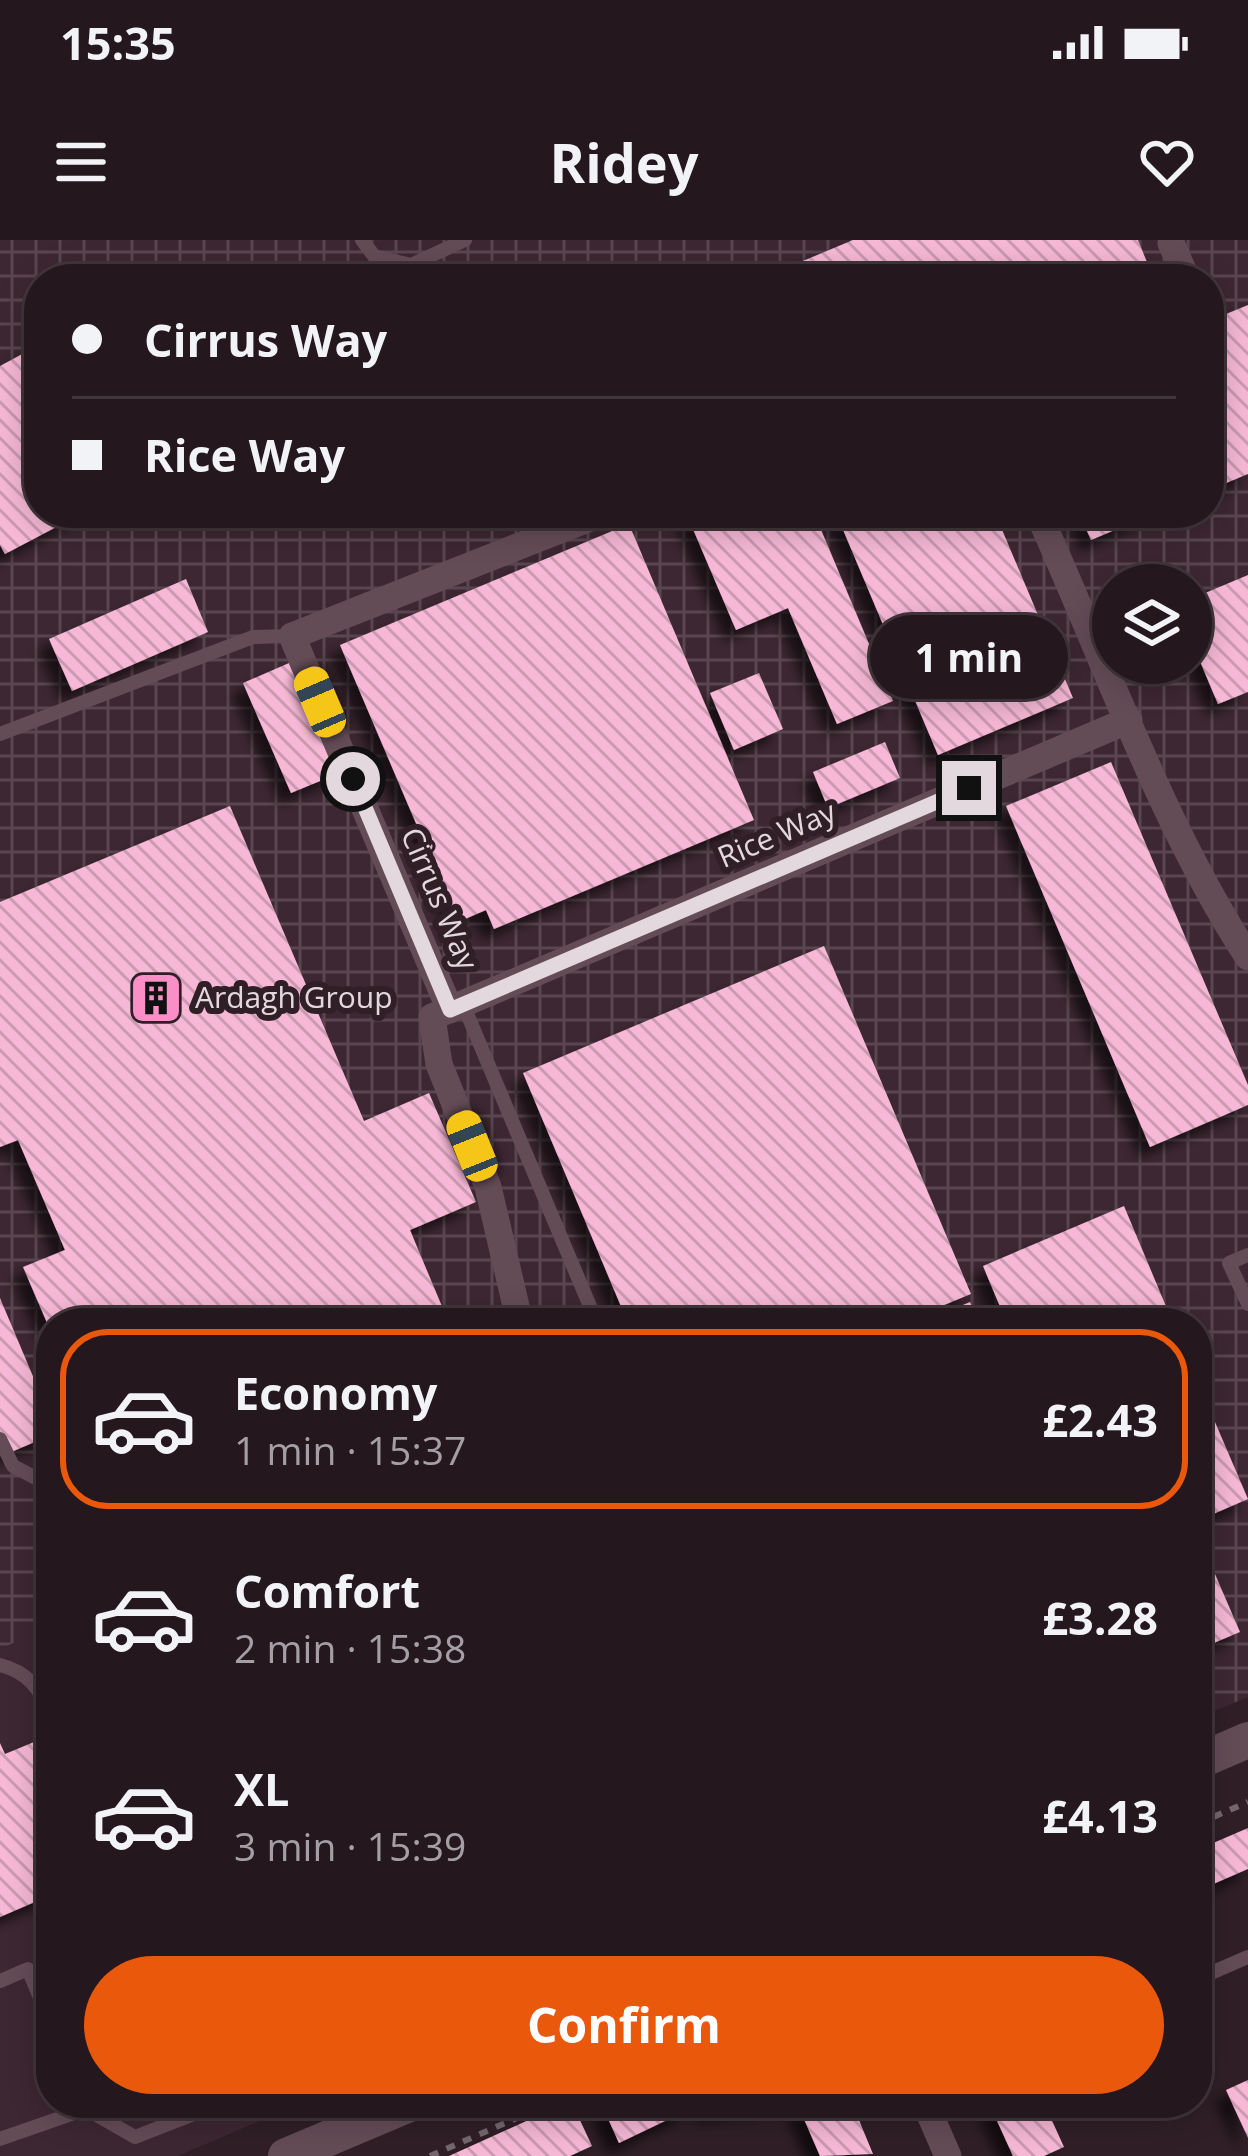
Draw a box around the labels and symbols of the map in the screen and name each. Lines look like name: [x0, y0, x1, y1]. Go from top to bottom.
callout: 1 min: [870, 614, 1068, 698]
car: [289, 662, 351, 742]
route start: [326, 752, 380, 806]
route end: [942, 761, 996, 815]
street label: Rice Way: [711, 790, 843, 877]
street label: Cirrus Way: [392, 821, 489, 977]
building icon: Ardagh Group: [128, 970, 184, 1026]
place label: Ardagh Group: [195, 976, 393, 1017]
car: [442, 1106, 502, 1186]

